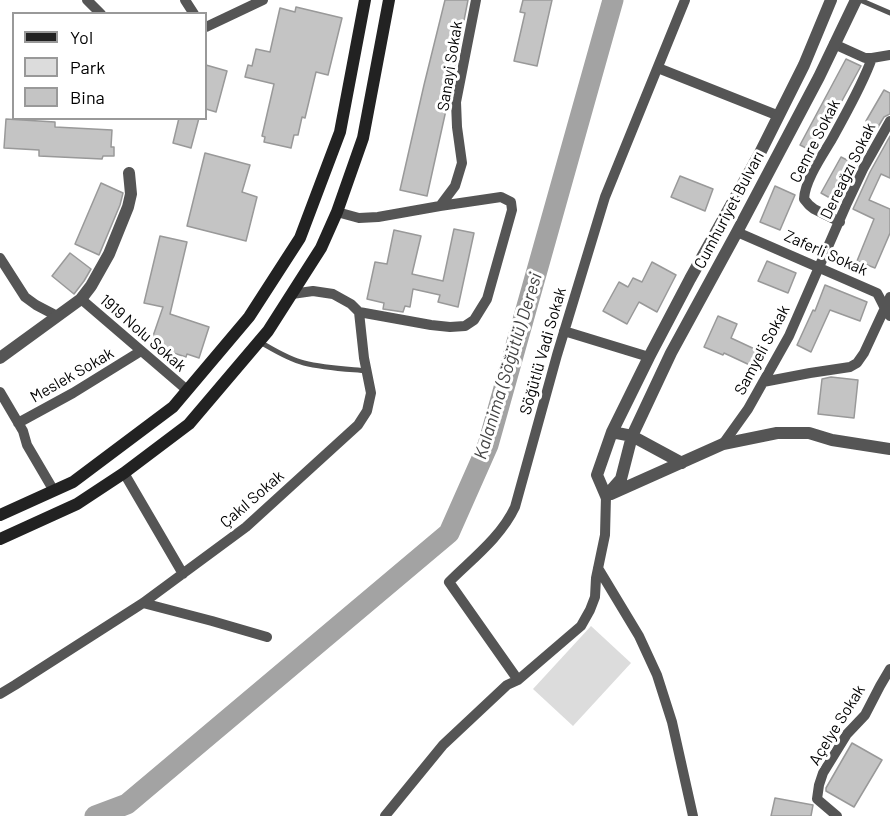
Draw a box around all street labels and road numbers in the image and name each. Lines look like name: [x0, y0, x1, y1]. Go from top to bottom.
street label: Sanayi Sokak: [433, 20, 467, 112]
street label: Cemre Sokak: [786, 96, 844, 186]
street label: Dereağzı Sokak: [816, 120, 880, 222]
street label: Cumhuriyet Bulvarı: [690, 148, 768, 272]
street label: Zaferli Sokak: [781, 226, 871, 280]
street label: Söğütlü Vadi Sokak: [516, 285, 570, 417]
street label: 1919 Nolu Sokak: [96, 290, 190, 376]
street label: Samyeli Sokak: [730, 302, 794, 398]
street label: Meslek Sokak: [27, 343, 117, 407]
street label: Çakıl Sokak: [216, 466, 288, 532]
street label: Açelye Sokak: [805, 681, 869, 769]

